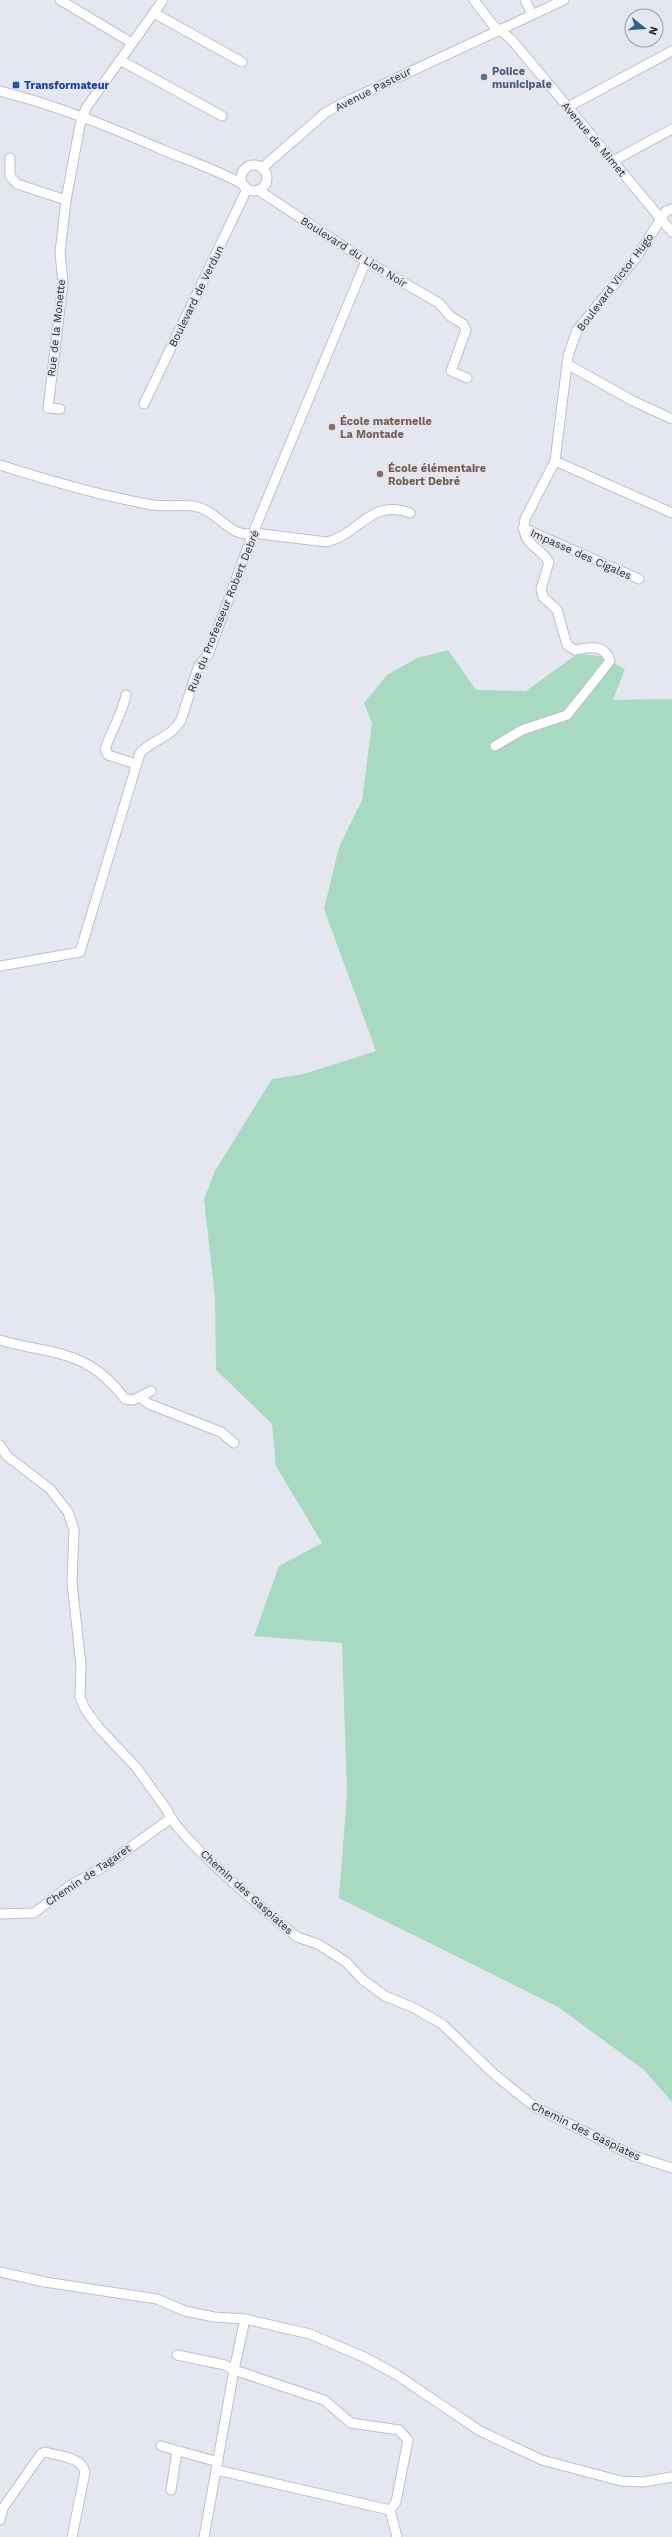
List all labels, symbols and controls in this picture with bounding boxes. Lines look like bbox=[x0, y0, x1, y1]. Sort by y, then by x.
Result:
north arrow bbox=[624, 8, 664, 48]
text: N bbox=[646, 25, 660, 37]
street label: Avenue Pasteur bbox=[333, 64, 414, 114]
place label: Police municipale bbox=[492, 65, 552, 91]
marker: Police municipale bbox=[479, 72, 489, 82]
place label: Transformateur bbox=[24, 79, 110, 92]
marker: Transformateur bbox=[11, 80, 21, 90]
street label: Avenue de Mimet bbox=[559, 99, 629, 180]
street label: Boulevard du Lion Noir bbox=[298, 214, 410, 291]
street label: Boulevard Victor Hugo bbox=[574, 231, 656, 334]
street label: Boulevard de Verdun bbox=[166, 243, 227, 349]
street label: Rue de la Monette bbox=[45, 279, 68, 377]
place label: École maternelle La Montade bbox=[340, 415, 432, 441]
marker: École maternelle La Montade bbox=[327, 422, 337, 432]
place label: École élémentaire Robert Debré bbox=[388, 462, 486, 488]
marker: École élémentaire Robert Debré bbox=[375, 469, 385, 479]
street label: Impasse des Cigales bbox=[528, 526, 634, 583]
street label: Rue du Professeur Robert Debré bbox=[185, 528, 262, 694]
street label: Chemin de Tagaret bbox=[43, 1842, 134, 1909]
street label: Chemin des Gaspiates bbox=[198, 1847, 296, 1937]
street label: Chemin des Gaspiates bbox=[529, 2099, 643, 2164]

